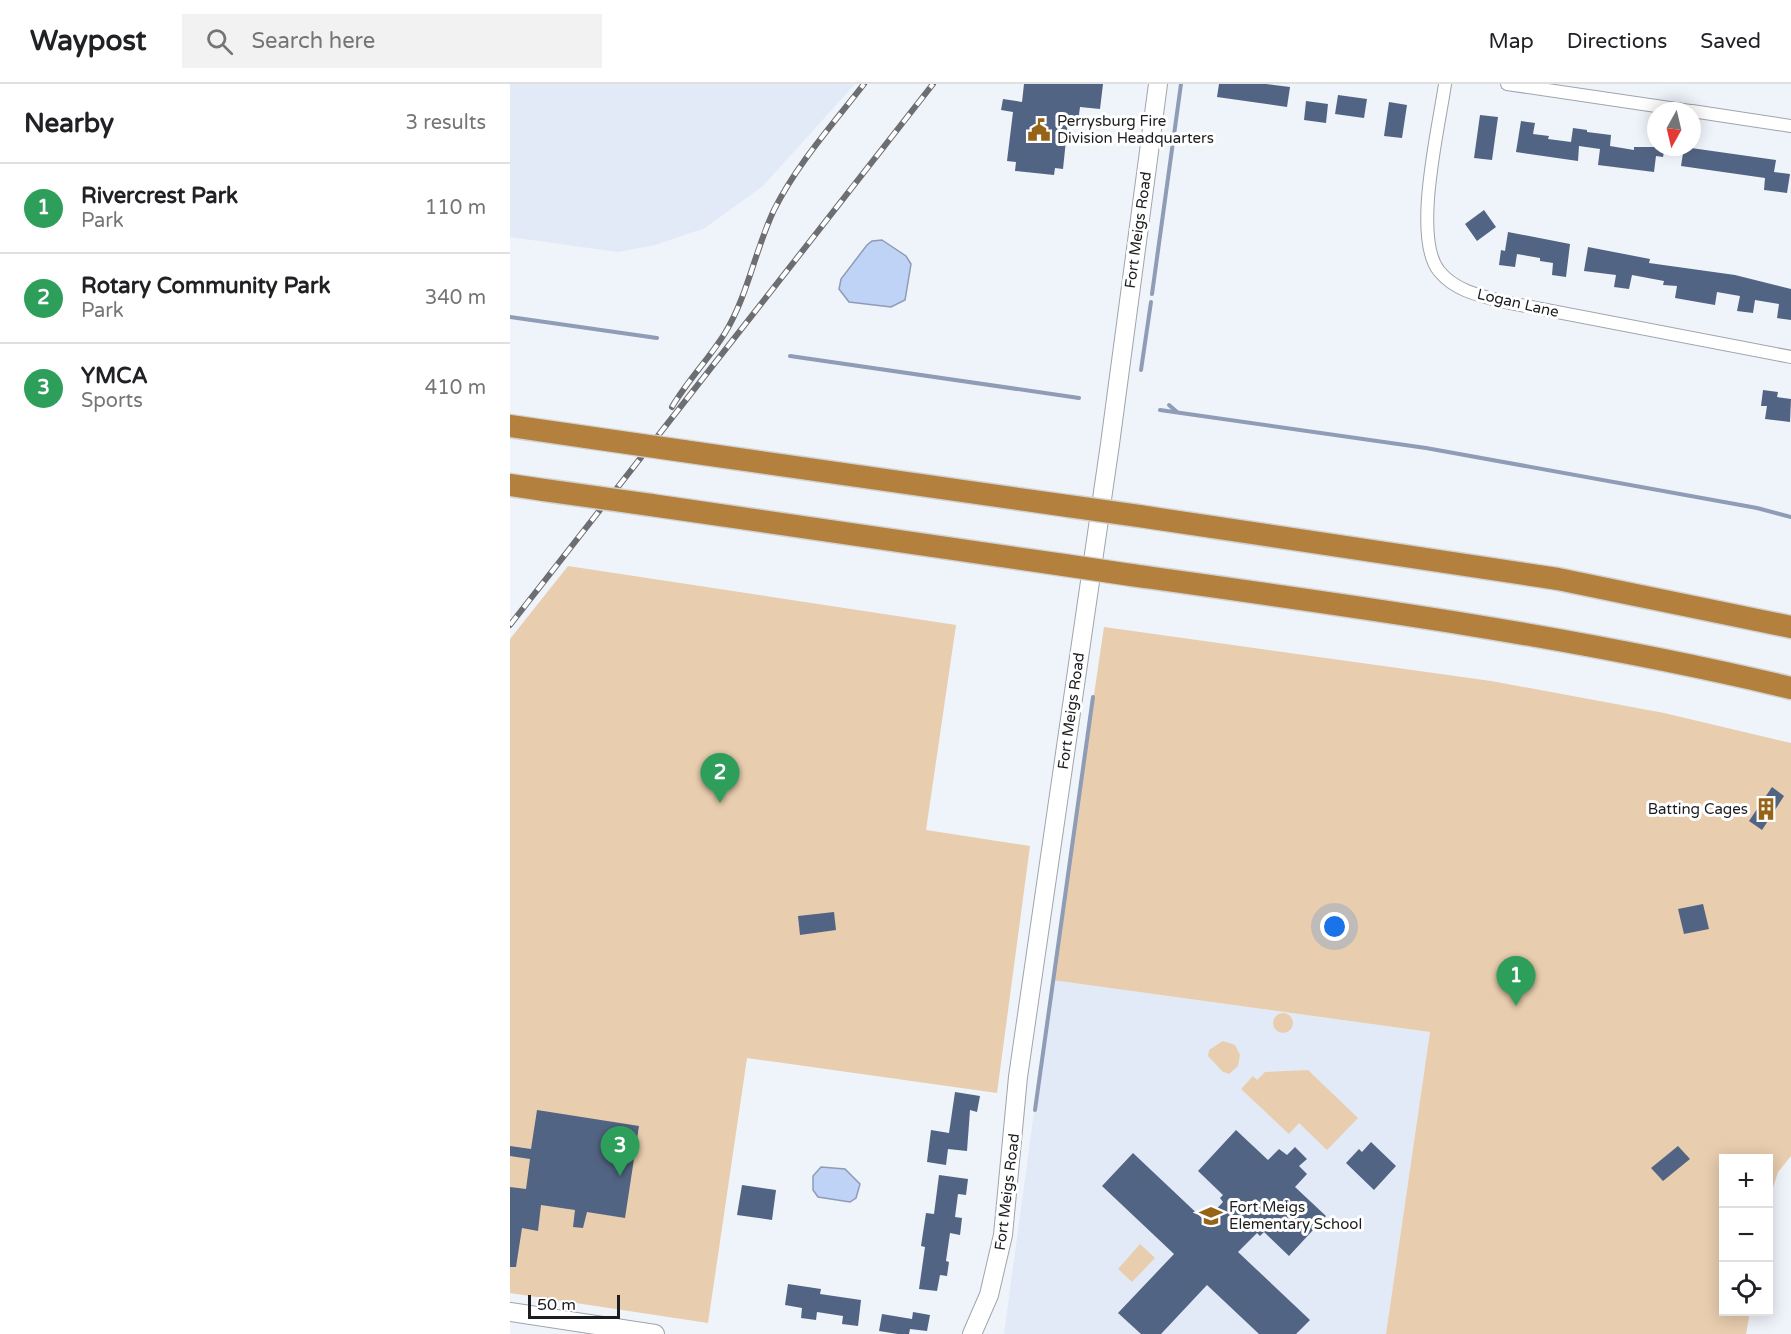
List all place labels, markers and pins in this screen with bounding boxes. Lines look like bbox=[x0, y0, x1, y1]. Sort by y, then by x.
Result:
place label: Perrysburg Fire Division Headquarters bbox=[1057, 112, 1214, 147]
public building icon: Perrysburg Fire Division Headquarters bbox=[1026, 117, 1052, 143]
pin: 2 bbox=[700, 754, 740, 803]
building icon: Batting Cages bbox=[1753, 796, 1779, 822]
place label: Batting Cages bbox=[1648, 800, 1748, 818]
pin: 1 bbox=[1496, 956, 1536, 1006]
pin: 3 bbox=[600, 1126, 640, 1176]
place label: Fort Meigs Elementary School bbox=[1229, 1198, 1362, 1233]
school or university icon: Fort Meigs Elementary School bbox=[1198, 1203, 1224, 1229]

